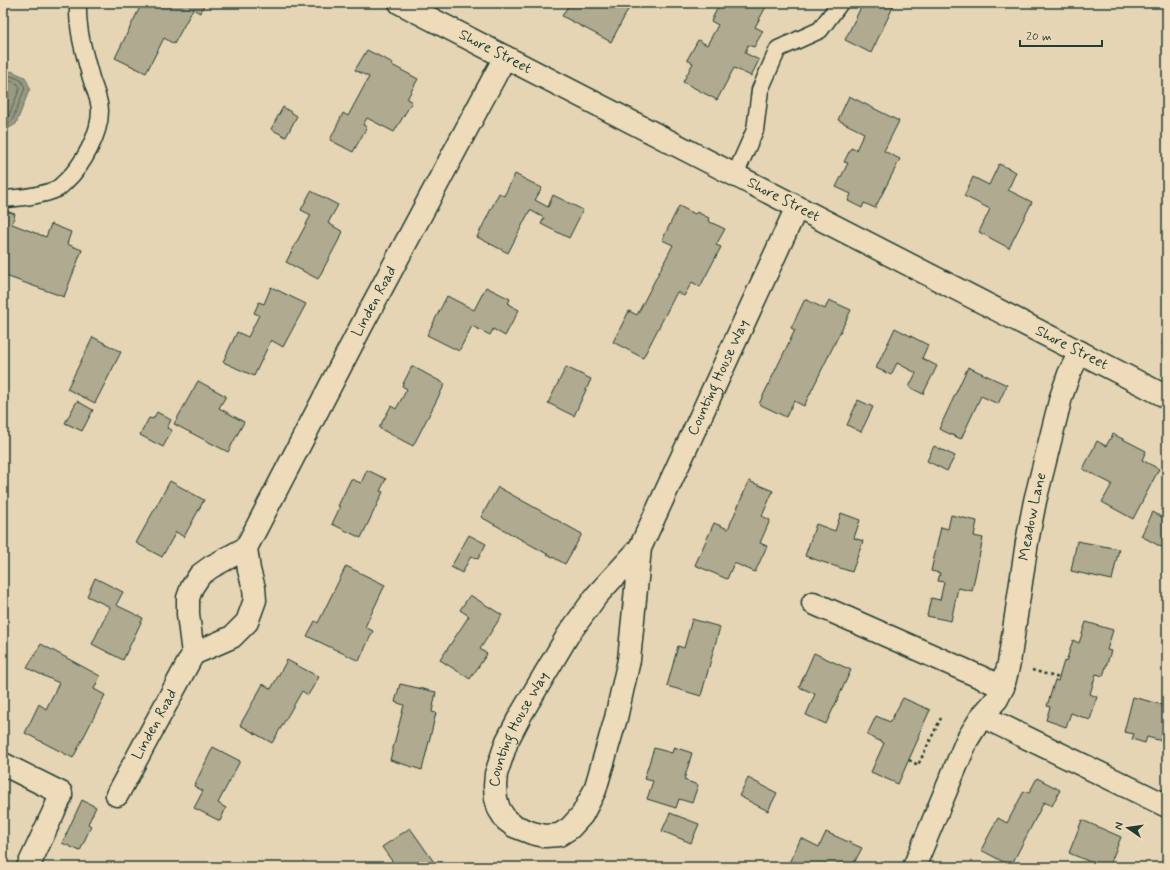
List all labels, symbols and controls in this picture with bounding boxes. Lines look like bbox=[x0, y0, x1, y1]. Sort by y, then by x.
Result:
scale bar bbox=[1020, 22, 1102, 48]
street label: Shore Street bbox=[455, 25, 535, 79]
text: 20 m bbox=[1026, 29, 1052, 45]
street label: Shore Street bbox=[744, 173, 824, 227]
street label: Linden Road bbox=[348, 263, 402, 340]
street label: Counting House Way bbox=[683, 316, 754, 439]
street label: Shore Street bbox=[1032, 321, 1112, 375]
street label: Meadow Lane bbox=[1014, 470, 1052, 562]
street label: Counting House Way bbox=[485, 668, 554, 788]
street label: Linden Road bbox=[128, 686, 182, 763]
north arrow bbox=[1108, 808, 1148, 848]
text: N bbox=[1112, 821, 1127, 831]

